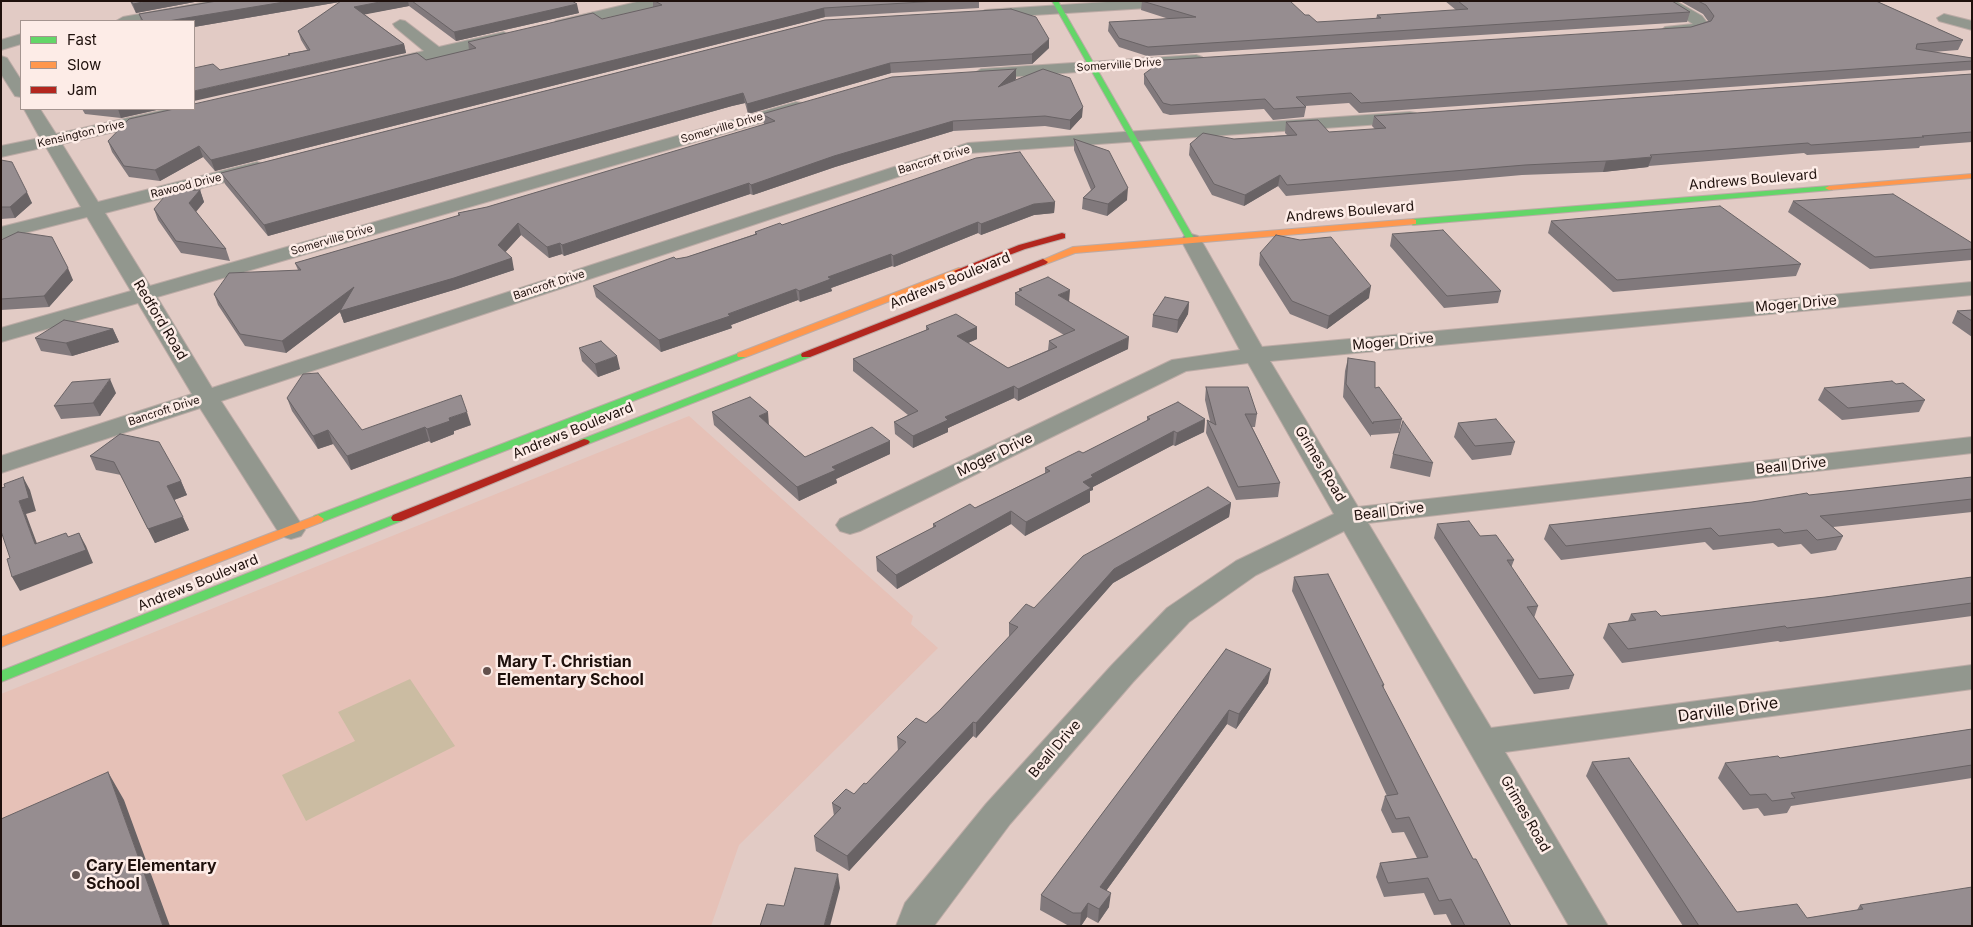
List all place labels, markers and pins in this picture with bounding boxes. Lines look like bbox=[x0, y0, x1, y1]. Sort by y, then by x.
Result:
place label: Mary T. Christian Elementary School bbox=[497, 652, 644, 690]
marker: Mary T. Christian Elementary School bbox=[481, 665, 493, 677]
place label: Cary Elementary School bbox=[86, 856, 217, 894]
marker: Cary Elementary School bbox=[70, 869, 82, 881]

